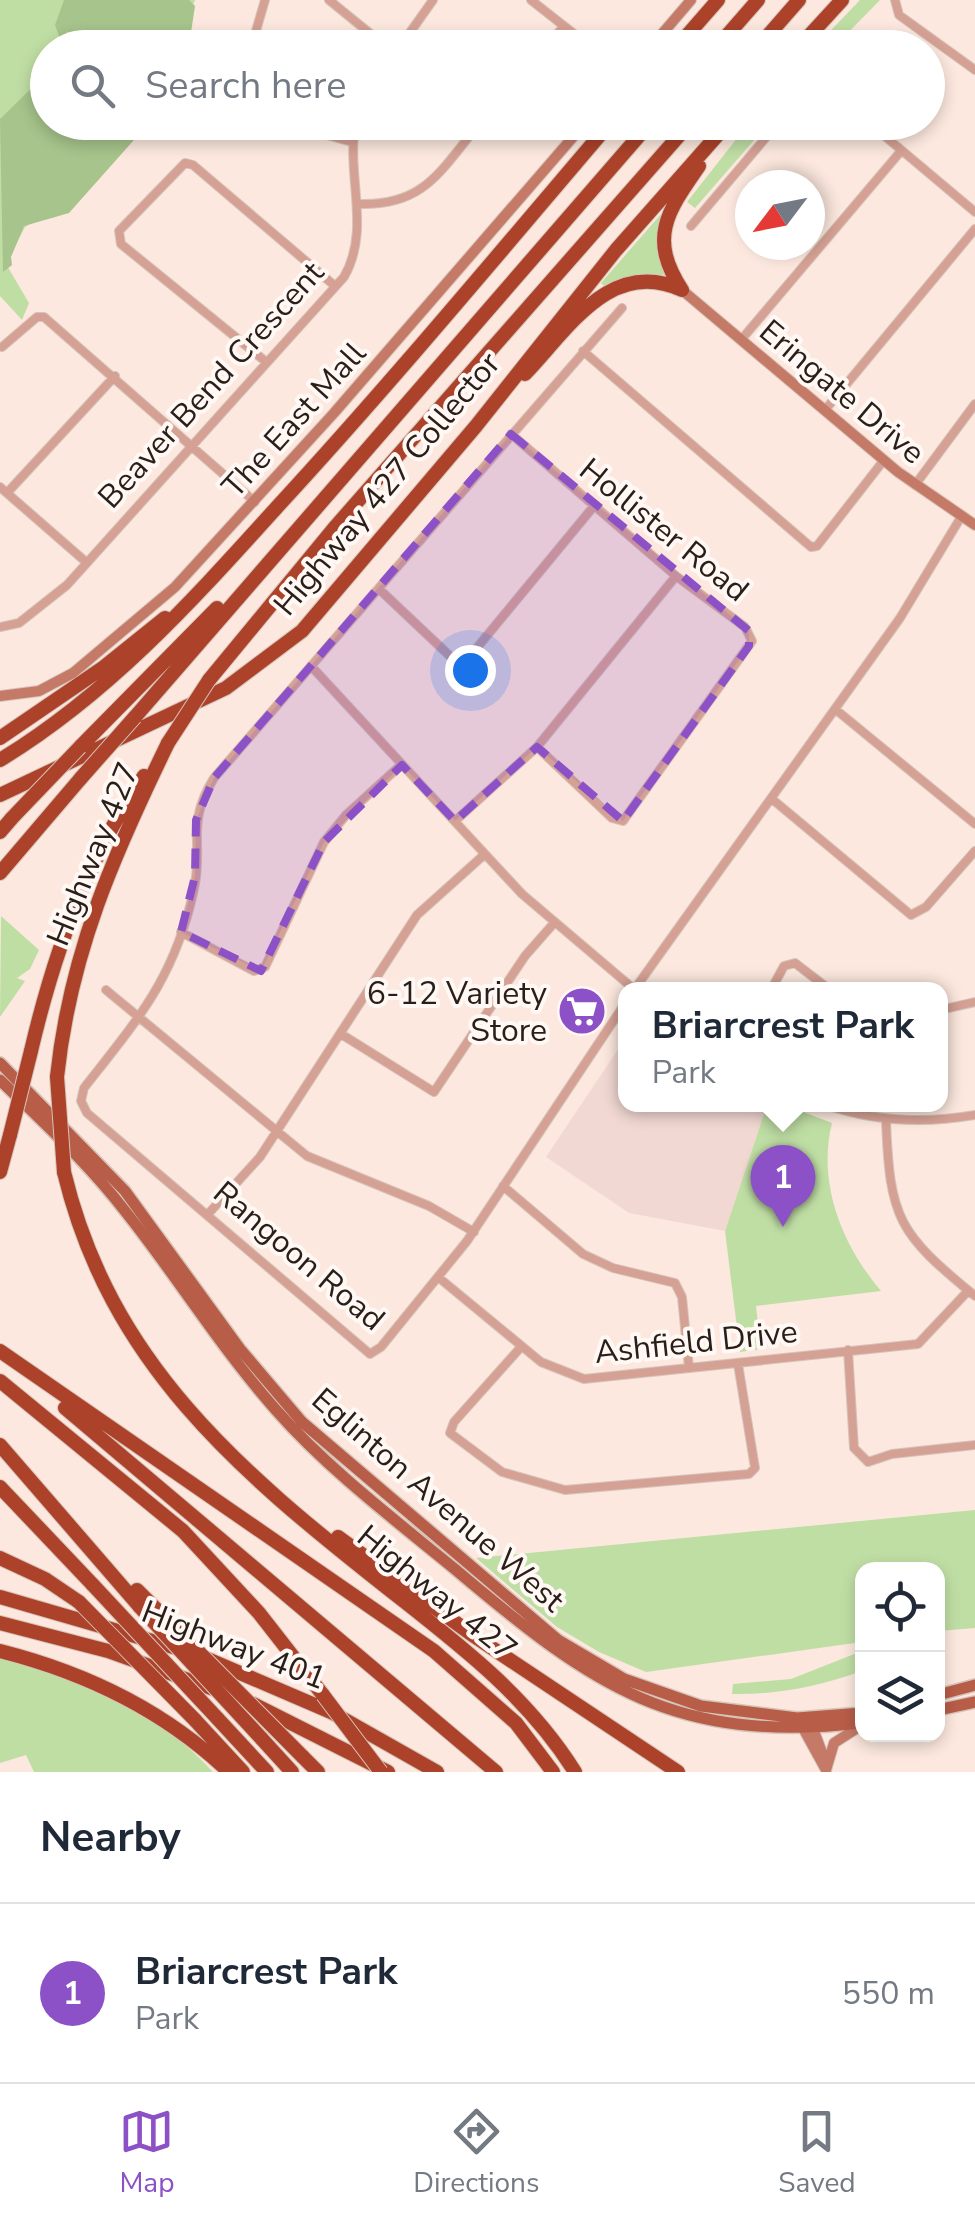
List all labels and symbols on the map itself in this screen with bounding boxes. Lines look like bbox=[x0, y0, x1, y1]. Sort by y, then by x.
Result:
north arrow bbox=[735, 170, 825, 260]
street label: Beaver Bend Crescent bbox=[89, 252, 334, 518]
street label: Eringate Drive bbox=[750, 310, 934, 474]
street label: The East Mall bbox=[212, 332, 376, 507]
street label: Highway 427 Collector bbox=[264, 343, 510, 625]
street label: Hollister Road bbox=[570, 448, 758, 612]
your location bbox=[445, 645, 496, 696]
street label: Highway 427 bbox=[37, 756, 149, 952]
place label: 6-12 Variety Store bbox=[367, 972, 548, 1052]
supermarket icon: 6-12 Variety Store bbox=[556, 985, 608, 1037]
pin: 1 bbox=[750, 1144, 816, 1227]
street label: Rangoon Road bbox=[204, 1171, 394, 1341]
street label: Ashfield Drive bbox=[592, 1310, 800, 1374]
street label: Eglinton Avenue West bbox=[303, 1378, 574, 1622]
street label: Highway 427 bbox=[348, 1515, 526, 1671]
street label: Highway 401 bbox=[136, 1590, 332, 1700]

